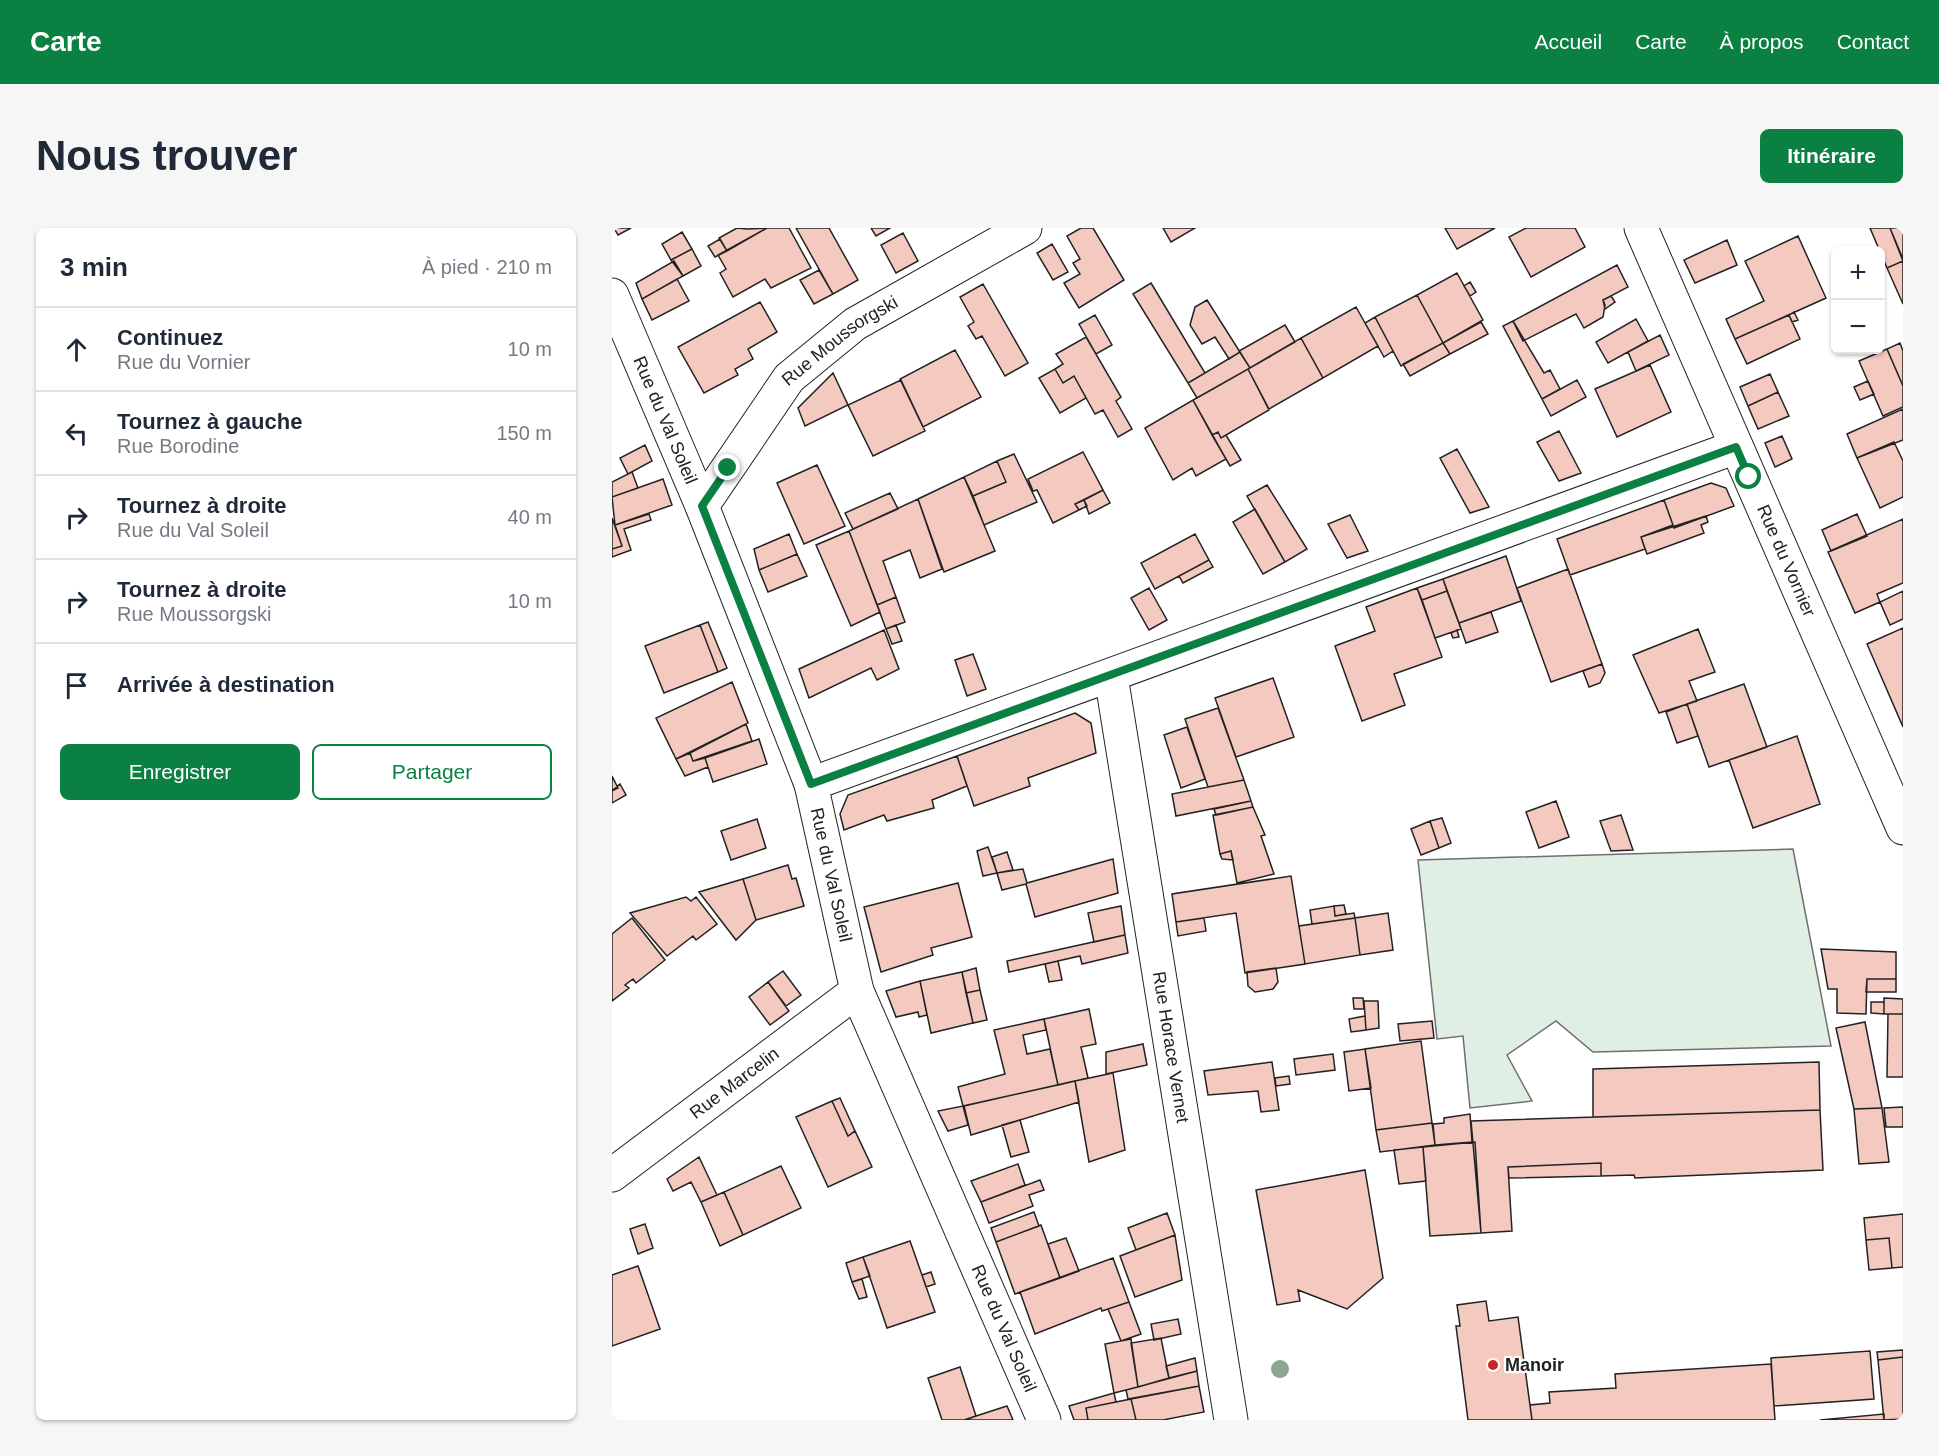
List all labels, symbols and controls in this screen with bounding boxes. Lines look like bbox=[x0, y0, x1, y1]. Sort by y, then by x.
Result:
text: Carte bbox=[30, 26, 102, 57]
text: Accueil bbox=[1535, 30, 1602, 53]
text: Carte bbox=[1635, 30, 1687, 53]
text: À propos bbox=[1720, 30, 1804, 53]
text: Contact bbox=[1837, 30, 1909, 53]
button: Itinéraire bbox=[1760, 129, 1903, 183]
text: Nous trouver bbox=[36, 132, 297, 179]
map controls bbox=[1831, 246, 1885, 354]
button: + bbox=[1831, 246, 1885, 300]
text: 3 min bbox=[60, 252, 128, 282]
text: À pied · 210 m bbox=[422, 256, 552, 278]
street label: Rue Moussorgski bbox=[778, 292, 901, 390]
button: − bbox=[1831, 300, 1885, 354]
text: Continuez bbox=[117, 325, 223, 350]
icon: ahead bbox=[60, 333, 93, 366]
text: 10 m bbox=[508, 338, 552, 360]
text: Rue du Vornier bbox=[117, 351, 250, 373]
street label: Rue du Val Soleil bbox=[629, 353, 701, 487]
text: Tournez à gauche bbox=[117, 409, 302, 434]
icon: left bbox=[60, 417, 93, 450]
text: 150 m bbox=[496, 422, 552, 444]
text: Rue Borodine bbox=[117, 435, 239, 457]
route end bbox=[714, 454, 740, 480]
route start bbox=[1735, 463, 1761, 489]
text: Tournez à droite bbox=[117, 493, 287, 518]
icon: right bbox=[60, 501, 93, 534]
street label: Rue du Vornier bbox=[1753, 502, 1819, 620]
text: 40 m bbox=[508, 506, 552, 528]
text: Rue du Val Soleil bbox=[117, 519, 269, 541]
text: Tournez à droite bbox=[117, 577, 287, 602]
icon: right bbox=[60, 585, 93, 618]
text: 10 m bbox=[508, 590, 552, 612]
text: Rue Moussorgski bbox=[117, 603, 272, 625]
icon: arrive bbox=[60, 669, 93, 702]
text: Arrivée à destination bbox=[117, 672, 335, 697]
button: Enregistrer bbox=[60, 744, 300, 800]
button: Partager bbox=[312, 744, 552, 800]
street label: Rue du Val Soleil bbox=[807, 806, 856, 944]
street label: Rue Horace Vernet bbox=[1149, 970, 1193, 1124]
street label: Rue Marcelin bbox=[686, 1043, 783, 1123]
street label: Rue du Val Soleil bbox=[968, 1262, 1041, 1395]
place label: Manoir bbox=[1505, 1355, 1564, 1375]
marker: Manoir bbox=[1486, 1358, 1500, 1372]

